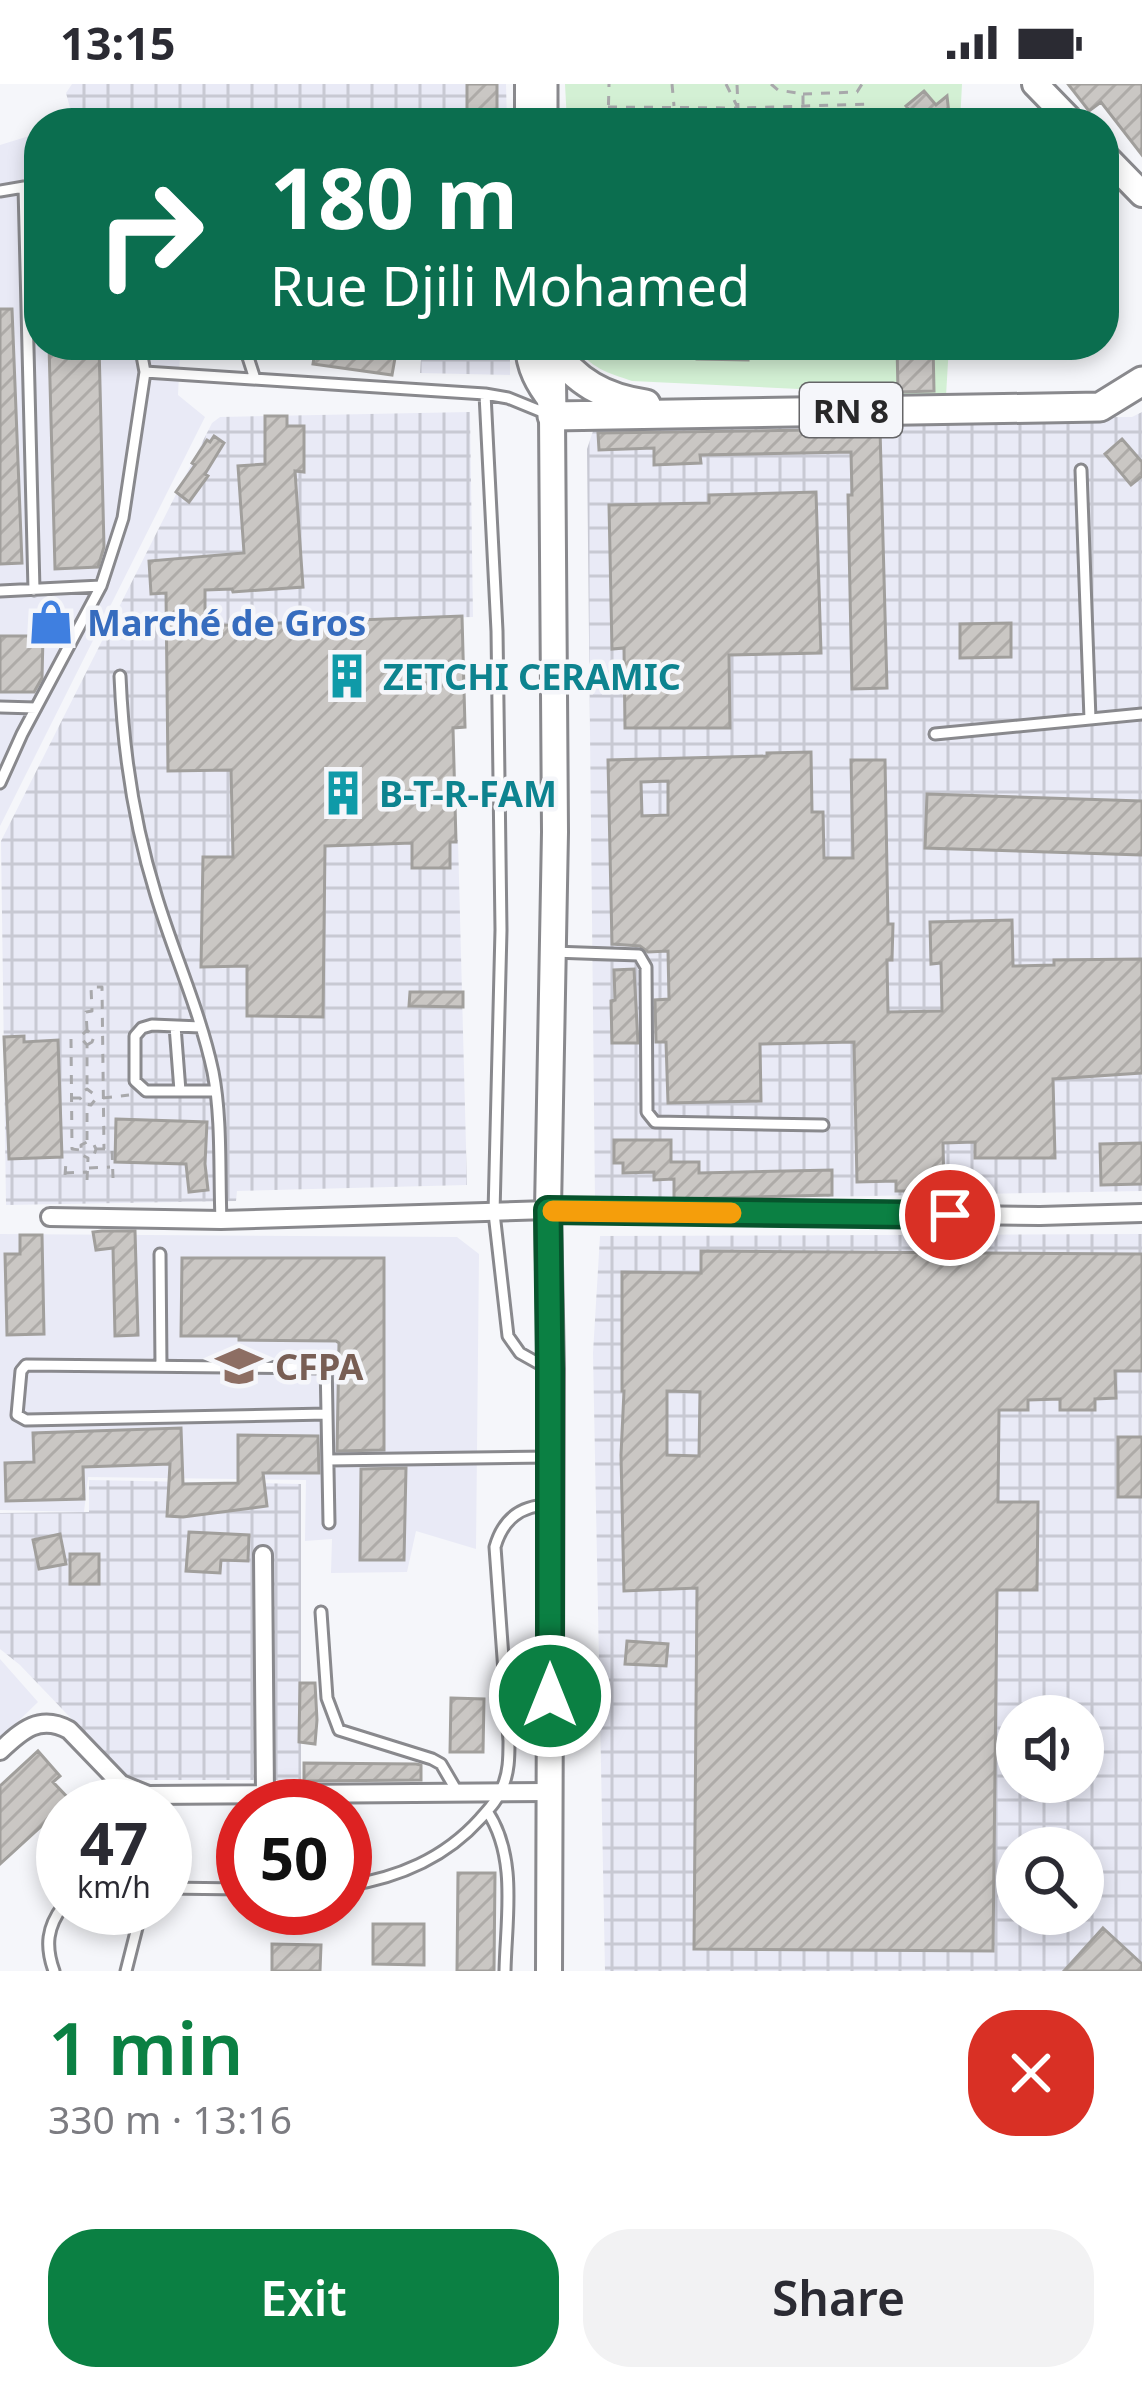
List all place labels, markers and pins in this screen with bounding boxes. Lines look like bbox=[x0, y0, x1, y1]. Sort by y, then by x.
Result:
shop icon: Marché de Gros bbox=[26, 597, 76, 647]
place label: Marché de Gros bbox=[87, 598, 366, 647]
building icon: ZETCHI CERAMIC bbox=[322, 651, 372, 701]
place label: ZETCHI CERAMIC bbox=[383, 652, 681, 701]
building icon: B-T-R-FAM bbox=[318, 768, 368, 818]
place label: B-T-R-FAM bbox=[379, 769, 557, 818]
pin bbox=[899, 1164, 1001, 1266]
school or university icon: CFPA bbox=[214, 1341, 264, 1391]
place label: CFPA bbox=[275, 1342, 363, 1391]

